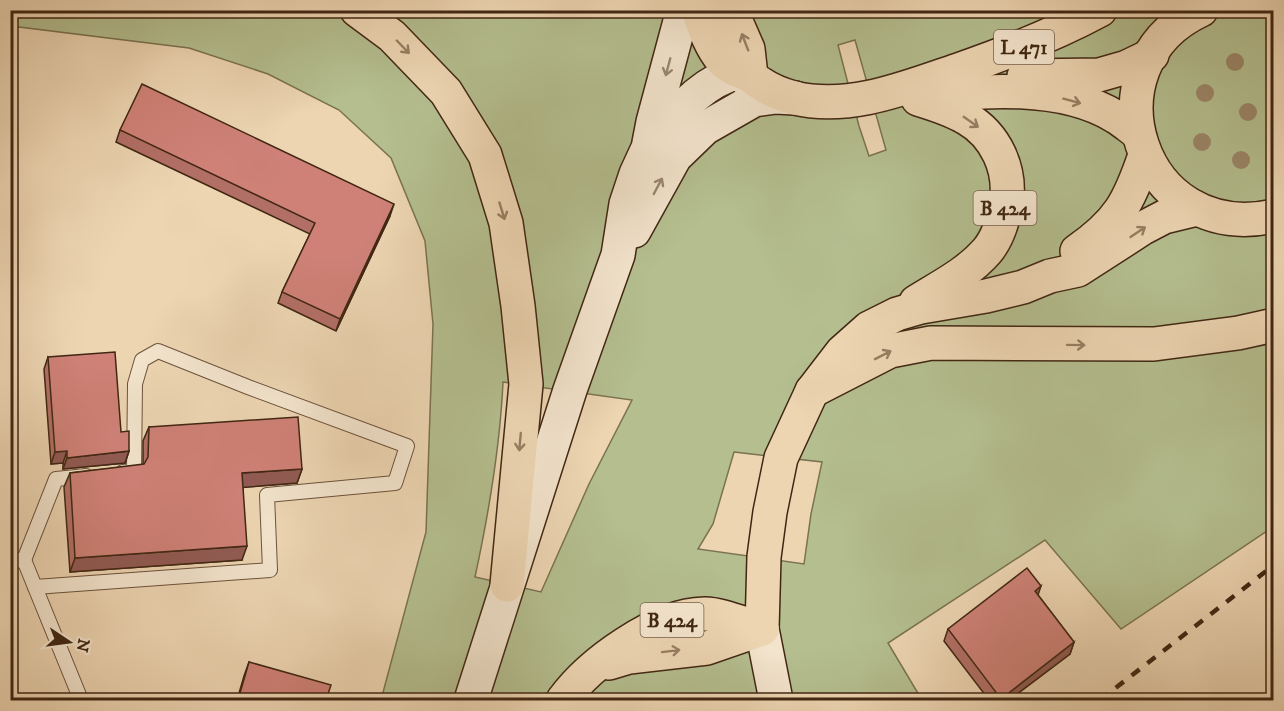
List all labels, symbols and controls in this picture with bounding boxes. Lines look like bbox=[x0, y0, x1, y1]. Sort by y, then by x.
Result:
road number: L 471 bbox=[994, 30, 1054, 64]
one-way arrow bbox=[739, 34, 750, 52]
one-way arrow bbox=[396, 39, 410, 54]
one-way arrow bbox=[662, 57, 673, 76]
one-way arrow bbox=[1062, 95, 1081, 107]
one-way arrow bbox=[963, 116, 979, 128]
one-way arrow bbox=[653, 178, 664, 196]
road number: B 424 bbox=[974, 191, 1036, 225]
one-way arrow bbox=[497, 201, 508, 220]
one-way arrow bbox=[1130, 226, 1146, 238]
one-way arrow bbox=[1065, 339, 1085, 350]
one-way arrow bbox=[873, 349, 891, 360]
one-way arrow bbox=[514, 432, 525, 452]
road number: B 424 bbox=[640, 603, 704, 637]
north arrow bbox=[39, 612, 99, 672]
text: N bbox=[71, 636, 94, 654]
one-way arrow bbox=[661, 646, 680, 657]

